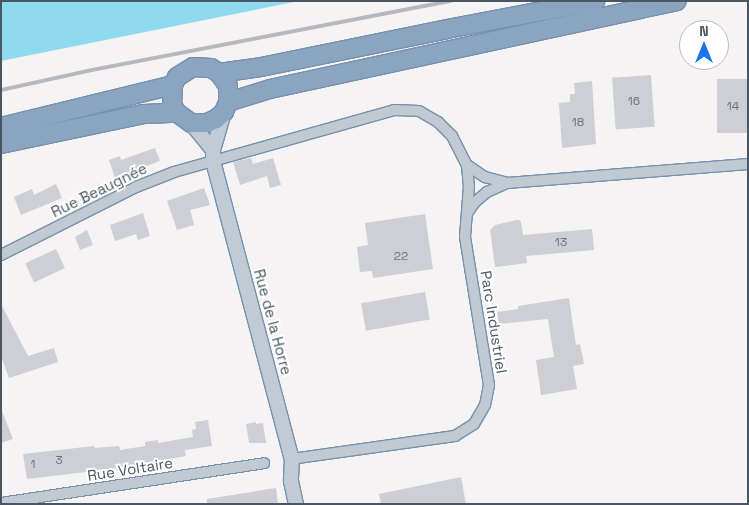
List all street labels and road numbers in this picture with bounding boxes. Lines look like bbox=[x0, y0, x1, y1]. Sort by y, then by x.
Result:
street label: Rue Beaugnée bbox=[48, 159, 150, 221]
street label: Rue de la Horre bbox=[250, 267, 296, 377]
street label: Parc Industriel bbox=[477, 269, 511, 375]
street label: Rue Voltaire bbox=[86, 453, 174, 485]

